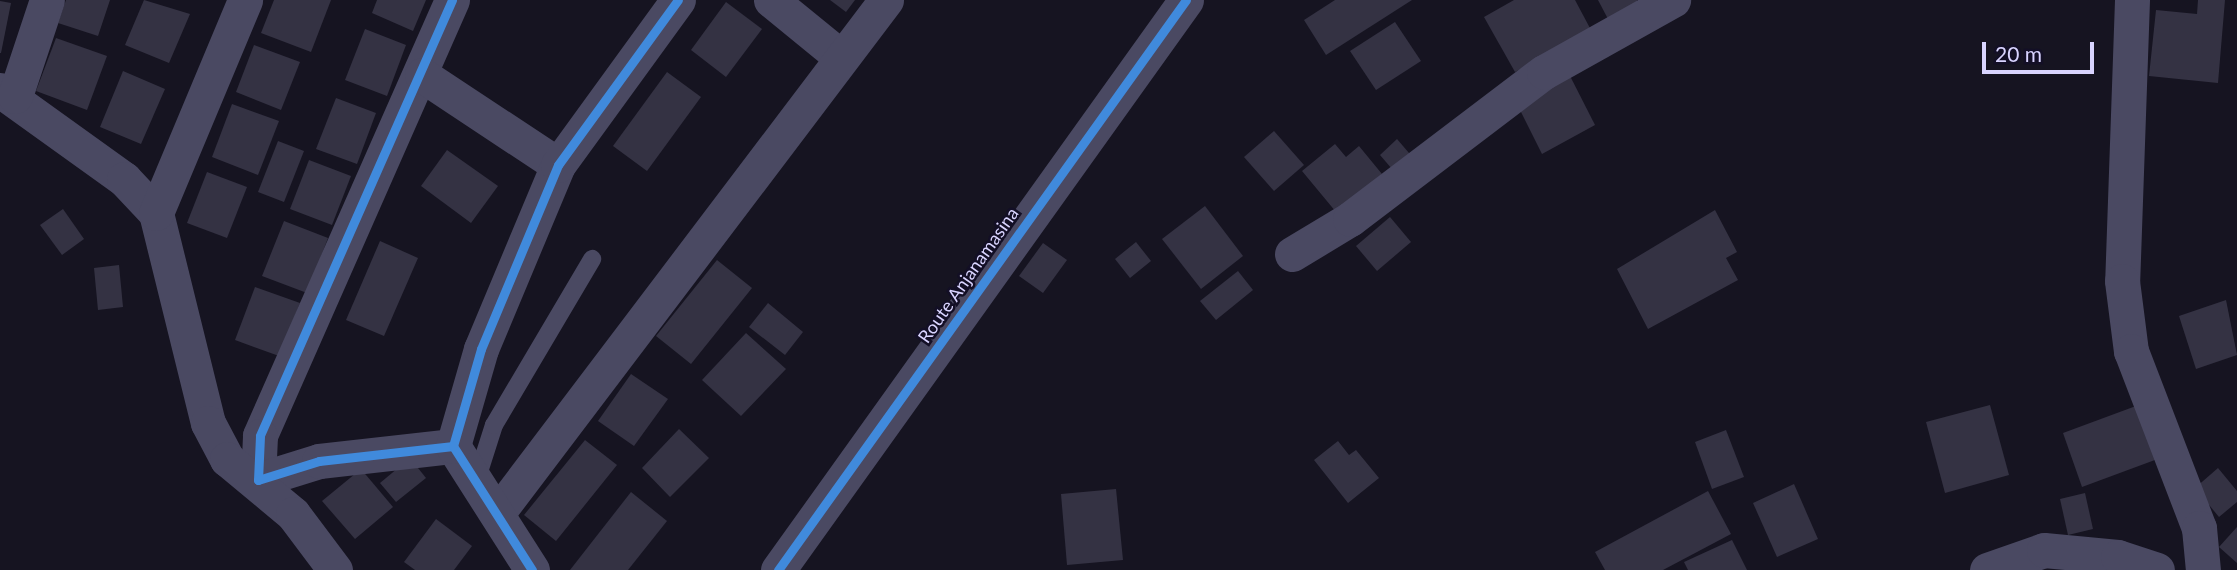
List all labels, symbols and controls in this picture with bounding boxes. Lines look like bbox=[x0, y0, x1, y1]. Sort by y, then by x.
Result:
scale bar bbox=[1985, 28, 2097, 72]
text: 20 m bbox=[1995, 41, 2042, 66]
street label: Route Anjanamasina bbox=[913, 203, 1023, 347]

